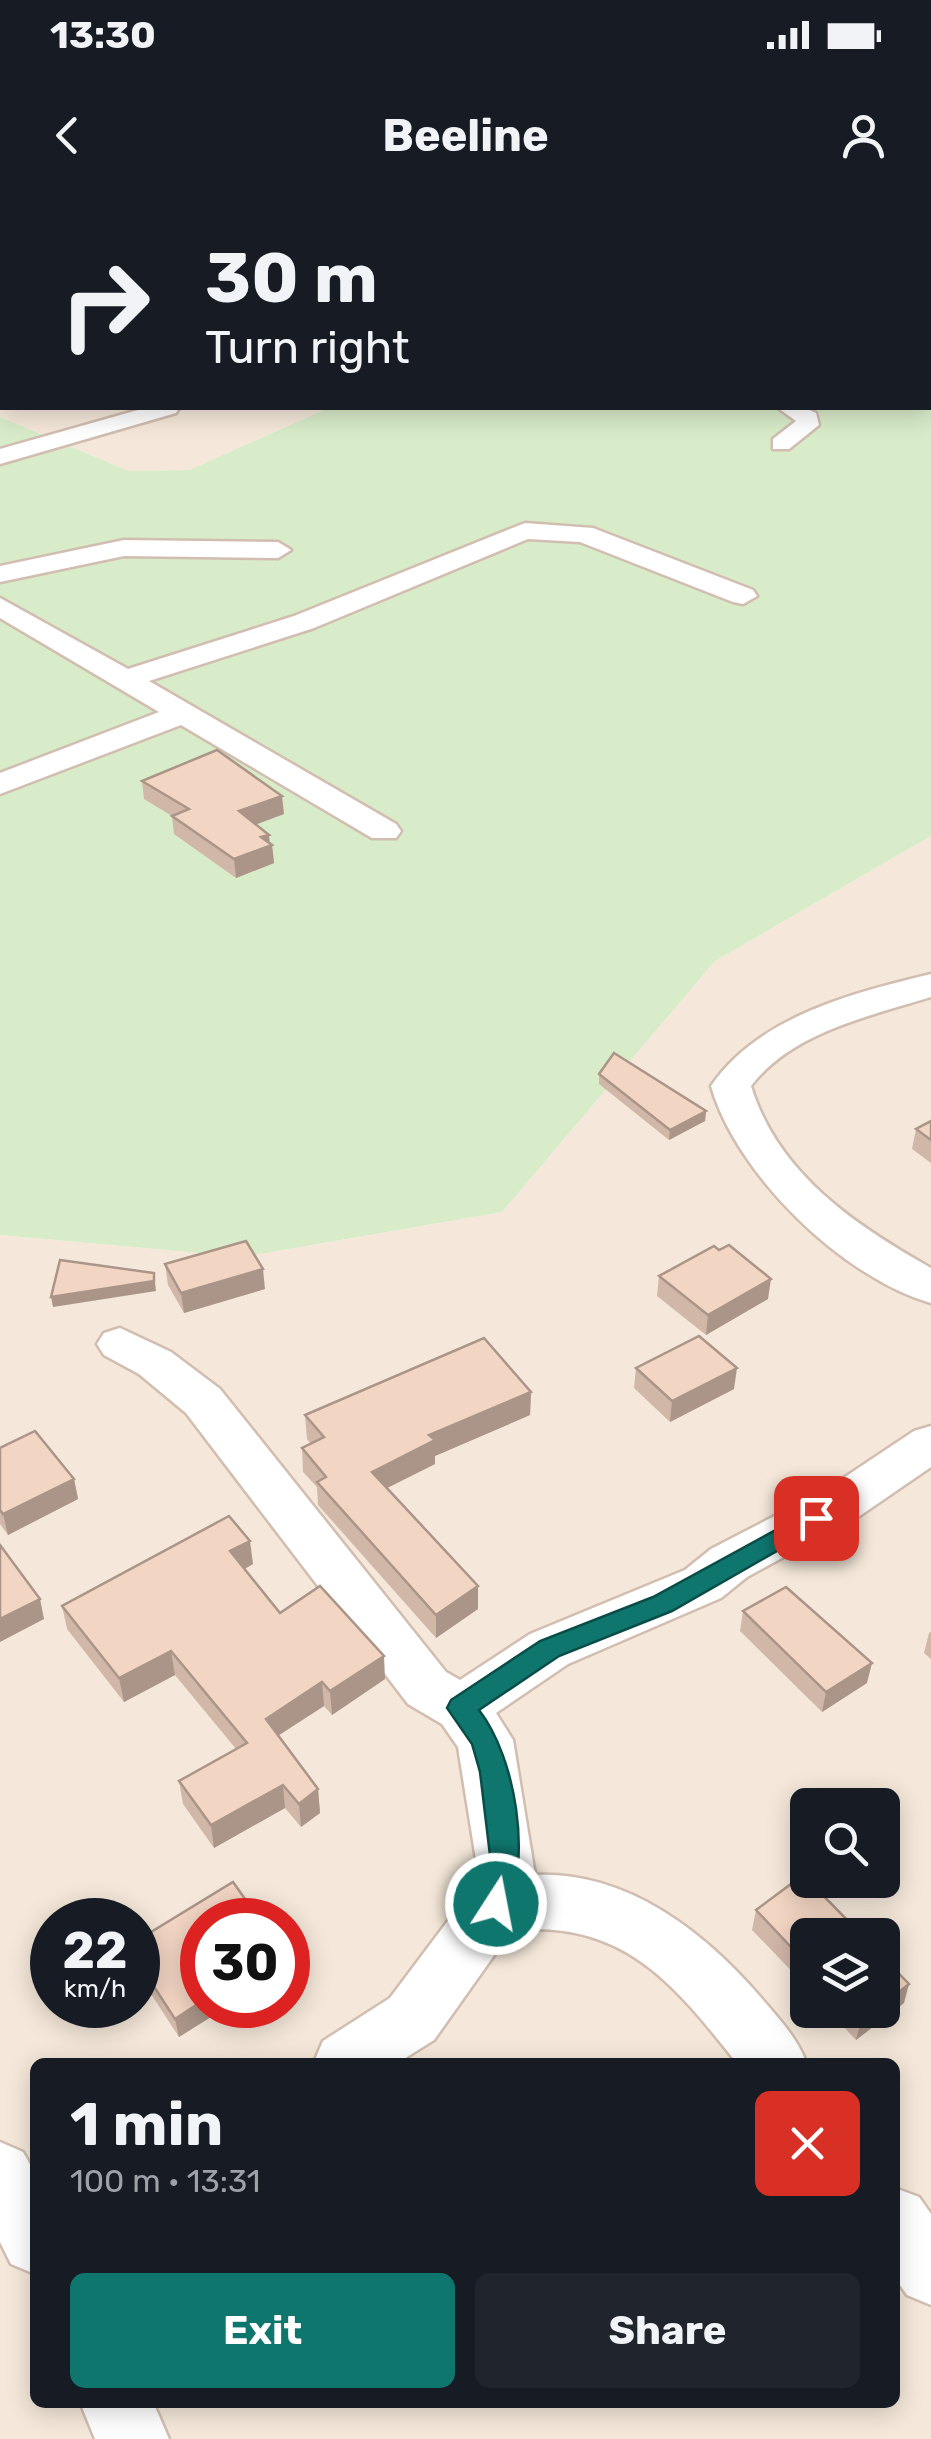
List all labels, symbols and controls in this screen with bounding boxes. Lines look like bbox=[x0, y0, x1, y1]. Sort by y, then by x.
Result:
text: 13:30 bbox=[50, 12, 156, 58]
icon: back bbox=[40, 108, 95, 163]
icon: person bbox=[836, 108, 891, 163]
text: Beeline bbox=[382, 109, 549, 162]
text: 30 m bbox=[205, 237, 378, 320]
icon: right bbox=[40, 240, 170, 370]
text: Turn right bbox=[205, 321, 409, 374]
pin bbox=[774, 1476, 859, 1561]
icon: arrive bbox=[789, 1491, 844, 1546]
map controls bbox=[790, 1788, 900, 2028]
button: search bbox=[790, 1788, 900, 1898]
position arrow bbox=[444, 1852, 548, 1956]
speed limit sign: 30 bbox=[180, 1898, 310, 2028]
button: layers bbox=[790, 1918, 900, 2028]
text: 22 bbox=[63, 1921, 128, 1981]
text: km/h bbox=[64, 1974, 126, 2003]
text: 1 min bbox=[70, 2089, 223, 2160]
button: close bbox=[755, 2091, 860, 2196]
text: 100 m · 13:31 bbox=[70, 2162, 260, 2200]
button: Exit bbox=[70, 2273, 455, 2388]
button: Share bbox=[475, 2273, 860, 2388]

